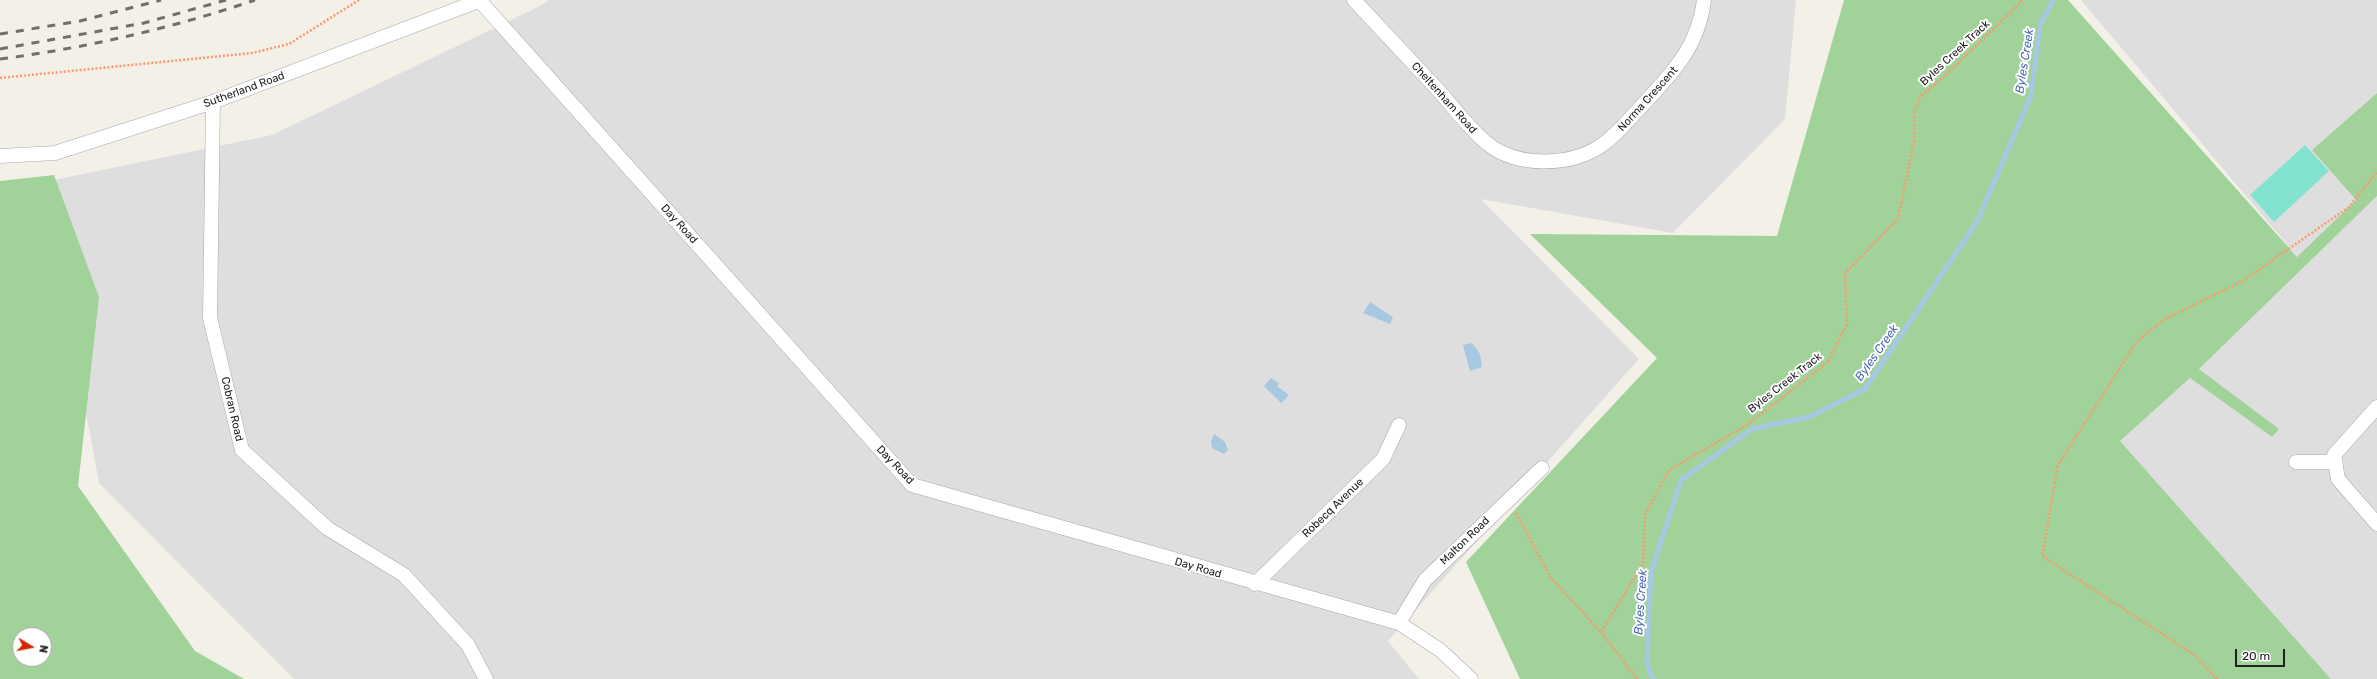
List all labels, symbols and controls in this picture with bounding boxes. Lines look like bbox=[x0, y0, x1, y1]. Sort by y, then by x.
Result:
street label: Byles Creek Track bbox=[1918, 17, 1992, 89]
water label: Byles Creek bbox=[2013, 28, 2037, 94]
street label: Cheltenham Road bbox=[1409, 60, 1479, 136]
street label: Norma Crescent bbox=[1615, 64, 1681, 134]
street label: Sutherland Road bbox=[202, 69, 286, 111]
street label: Day Road bbox=[658, 202, 700, 246]
water label: Byles Creek bbox=[1852, 322, 1902, 384]
street label: Byles Creek Track bbox=[1745, 350, 1825, 416]
street label: Cobran Road bbox=[218, 375, 246, 443]
street label: Day Road bbox=[873, 443, 917, 487]
street label: Robecq Avenue bbox=[1300, 475, 1366, 541]
street label: Malton Road bbox=[1438, 514, 1492, 568]
street label: Day Road bbox=[1173, 555, 1223, 581]
water label: Byles Creek bbox=[1632, 569, 1650, 635]
north arrow bbox=[12, 627, 52, 667]
scale bar bbox=[2237, 641, 2287, 667]
text: N bbox=[36, 644, 50, 654]
text: 20 m bbox=[2242, 649, 2270, 663]

